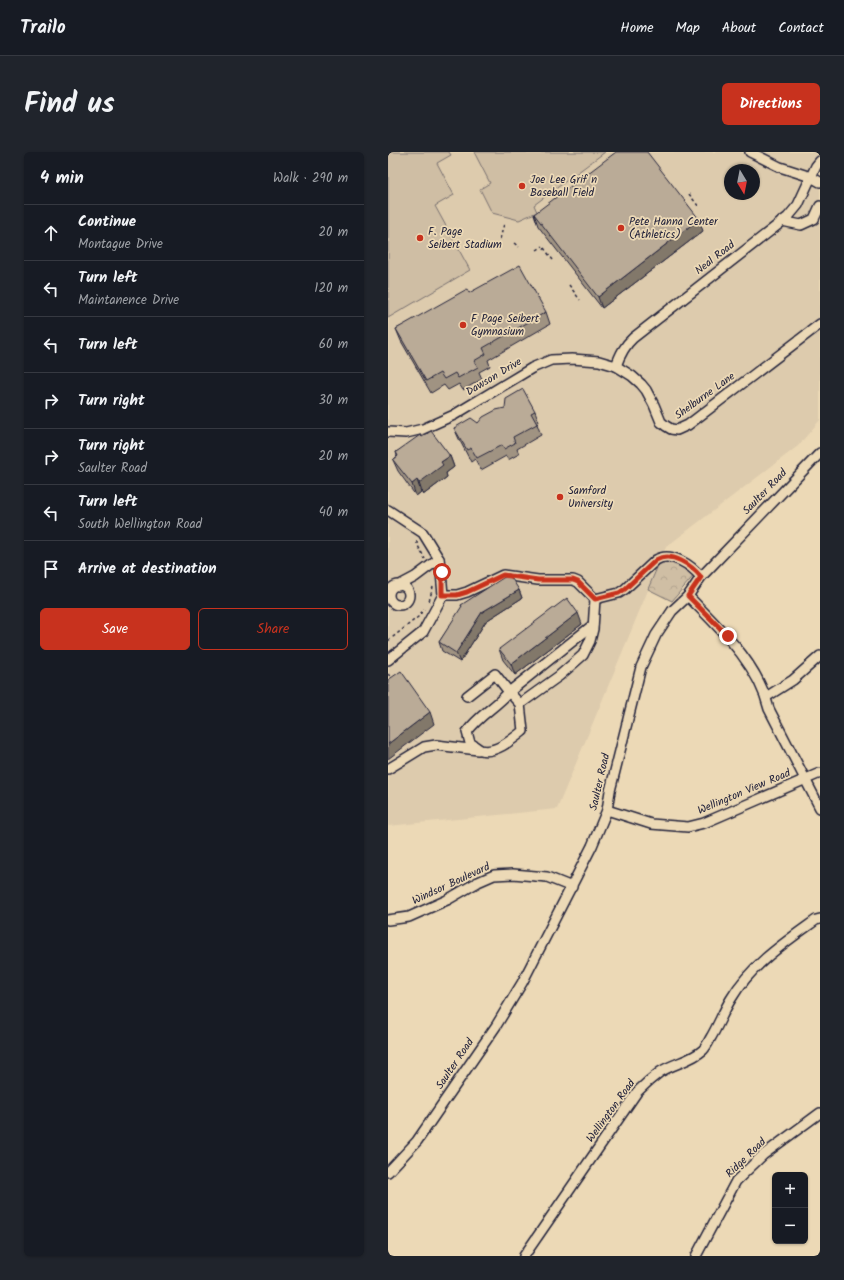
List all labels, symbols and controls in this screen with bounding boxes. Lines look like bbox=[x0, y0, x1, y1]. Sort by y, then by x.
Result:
text: Trailo bbox=[20, 13, 66, 43]
text: Home bbox=[620, 17, 654, 39]
text: Map bbox=[676, 17, 700, 39]
text: About bbox=[722, 17, 756, 39]
text: Contact bbox=[778, 17, 824, 39]
text: Find us bbox=[24, 82, 115, 127]
button: Directions bbox=[722, 83, 820, 125]
north arrow bbox=[724, 164, 760, 200]
text: 4 min bbox=[40, 165, 84, 192]
text: Walk · 290 m bbox=[273, 168, 348, 189]
place label: Joe Lee Grif n Baseball Field bbox=[530, 171, 597, 202]
marker: Joe Lee Grif n Baseball Field bbox=[517, 181, 527, 191]
text: Continue bbox=[78, 210, 136, 234]
place label: Pete Hanna Center (Athletics) bbox=[629, 213, 719, 244]
icon: ahead bbox=[40, 222, 62, 244]
text: 20 m bbox=[318, 222, 348, 243]
place label: F. Page Seibert Stadium bbox=[428, 223, 502, 254]
marker: Pete Hanna Center (Athletics) bbox=[616, 223, 626, 233]
marker: F. Page Seibert Stadium bbox=[415, 233, 425, 243]
text: Montague Drive bbox=[78, 234, 163, 255]
street label: Neal Road bbox=[691, 236, 739, 279]
text: Turn left bbox=[78, 266, 138, 290]
icon: left bbox=[40, 278, 62, 300]
text: 120 m bbox=[314, 278, 348, 299]
text: Maintanence Drive bbox=[78, 290, 179, 311]
place label: F Page Seibert Gymnasium bbox=[471, 310, 540, 341]
marker: F Page Seibert Gymnasium bbox=[458, 320, 468, 330]
text: Turn left bbox=[78, 333, 138, 357]
icon: left bbox=[40, 334, 62, 356]
text: 60 m bbox=[319, 334, 348, 355]
street label: Dawson Drive bbox=[463, 353, 525, 401]
street label: Shelburne Lane bbox=[671, 368, 739, 424]
text: Turn right bbox=[78, 389, 145, 413]
icon: right bbox=[40, 390, 62, 412]
text: 30 m bbox=[319, 390, 348, 411]
text: Turn right bbox=[78, 434, 145, 458]
icon: right bbox=[40, 446, 62, 468]
text: 20 m bbox=[318, 446, 348, 467]
text: Saulter Road bbox=[78, 458, 147, 479]
street label: Saulter Road bbox=[738, 464, 792, 519]
place label: Samford University bbox=[568, 482, 614, 513]
text: Turn left bbox=[78, 490, 138, 514]
marker: Samford University bbox=[555, 492, 565, 502]
icon: left bbox=[40, 502, 62, 524]
text: 40 m bbox=[319, 502, 348, 523]
text: South Wellington Road bbox=[78, 514, 202, 535]
text: Arrive at destination bbox=[78, 557, 217, 581]
icon: arrive bbox=[40, 558, 62, 580]
route start bbox=[433, 563, 451, 581]
button: Save bbox=[40, 608, 190, 650]
button: Share bbox=[198, 608, 348, 650]
route end bbox=[719, 627, 737, 645]
street label: Saulter Road bbox=[585, 751, 615, 812]
street label: Wellington View Road bbox=[695, 764, 794, 820]
street label: Windsor Boulevard bbox=[409, 858, 493, 910]
street label: Saulter Road bbox=[431, 1034, 479, 1093]
street label: Wellington Road bbox=[582, 1075, 640, 1146]
street label: Ridge Road bbox=[721, 1133, 771, 1182]
map controls bbox=[772, 1172, 808, 1244]
button: + bbox=[772, 1172, 808, 1208]
button: − bbox=[772, 1208, 808, 1244]

